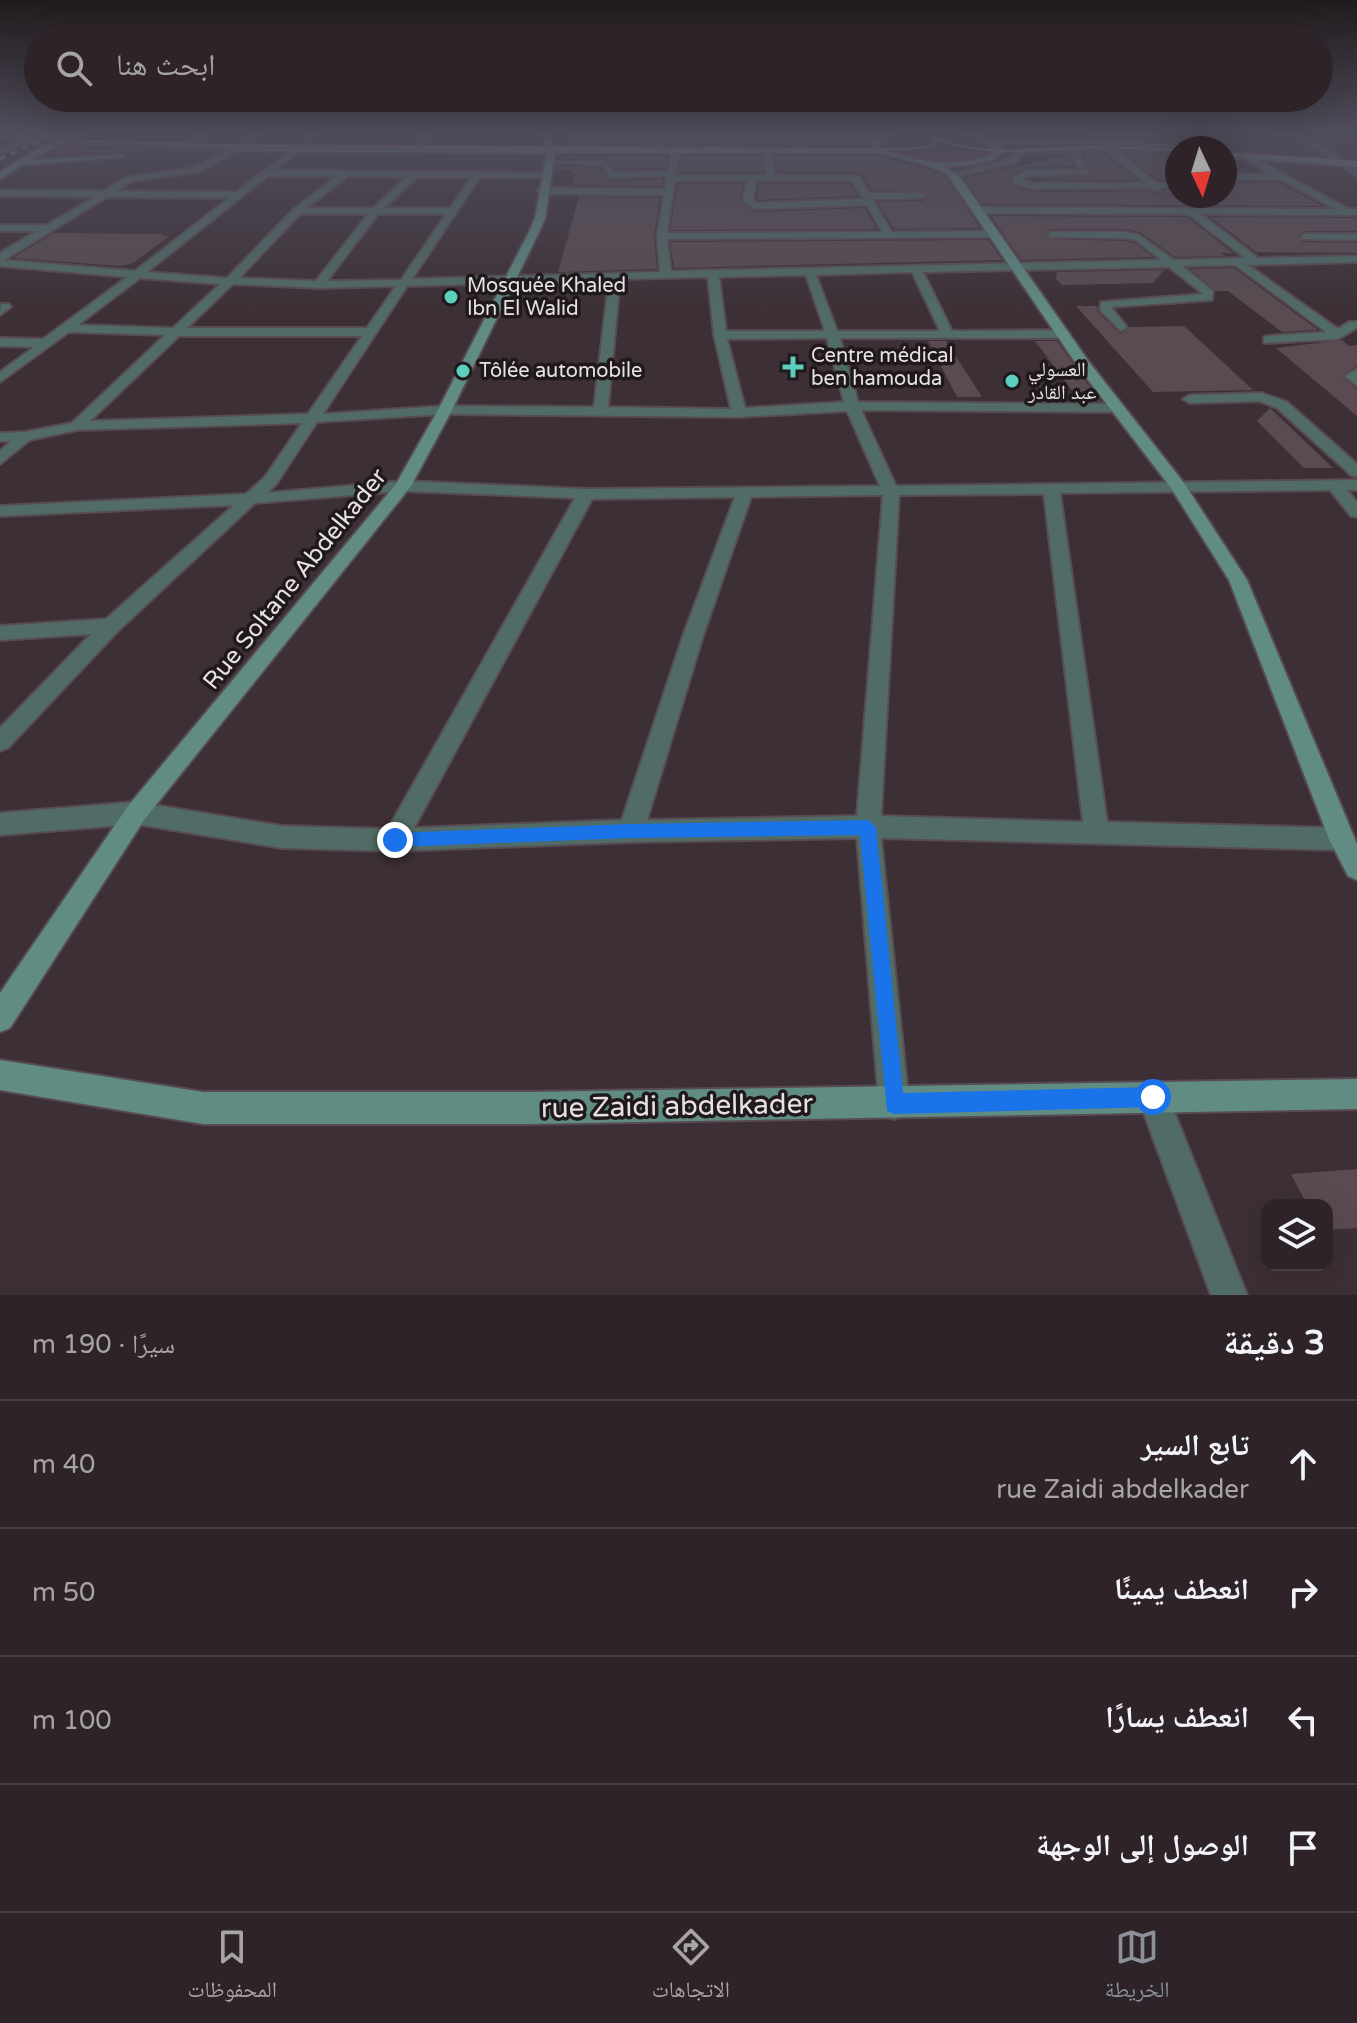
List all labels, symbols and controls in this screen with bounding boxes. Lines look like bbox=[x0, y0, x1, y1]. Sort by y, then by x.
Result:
search box bbox=[24, 24, 1333, 112]
icon: search bbox=[52, 46, 96, 90]
text: ابحث هنا bbox=[116, 47, 215, 84]
north arrow bbox=[1165, 136, 1237, 208]
place label: Mosquée Khaled Ibn El Walid bbox=[467, 274, 626, 321]
marker: Mosquée Khaled Ibn El Walid bbox=[442, 288, 460, 306]
place label: Centre médical ben hamouda bbox=[811, 344, 954, 391]
marker: Centre médical ben hamouda bbox=[782, 356, 804, 378]
place label: العسولي عبد القادر bbox=[1027, 358, 1096, 405]
place label: Tôlée automobile bbox=[479, 359, 642, 383]
marker: Tôlée automobile bbox=[454, 362, 472, 380]
marker: العسولي عبد القادر bbox=[1003, 372, 1021, 390]
street label: Rue Soltane Abdelkader bbox=[197, 462, 394, 695]
route end bbox=[377, 822, 413, 858]
route start bbox=[1135, 1079, 1171, 1115]
street label: rue Zaidi abdelkader bbox=[541, 1087, 814, 1125]
map controls bbox=[1261, 1199, 1333, 1271]
button: layers bbox=[1261, 1199, 1333, 1271]
text: 3 دقيقة bbox=[1223, 1323, 1325, 1364]
text: سيرًا · 190 m bbox=[32, 1329, 175, 1360]
text: تابع السير bbox=[1141, 1427, 1249, 1464]
icon: ahead bbox=[1281, 1442, 1325, 1486]
text: 40 m bbox=[32, 1449, 95, 1480]
text: rue Zaidi abdelkader bbox=[996, 1474, 1249, 1505]
icon: right bbox=[1281, 1570, 1325, 1614]
text: انعطف يمينًا bbox=[1114, 1571, 1249, 1608]
text: 50 m bbox=[32, 1577, 95, 1608]
icon: left bbox=[1281, 1698, 1325, 1742]
text: انعطف يسارًا bbox=[1105, 1699, 1249, 1736]
text: 100 m bbox=[32, 1705, 112, 1736]
icon: arrive bbox=[1281, 1826, 1325, 1870]
text: الوصول إلى الوجهة bbox=[1036, 1827, 1249, 1864]
tab: المحفوظات bbox=[187, 1925, 277, 2011]
tab: الاتجاهات bbox=[652, 1925, 730, 2011]
tab: الخريطة bbox=[1105, 1925, 1170, 2011]

